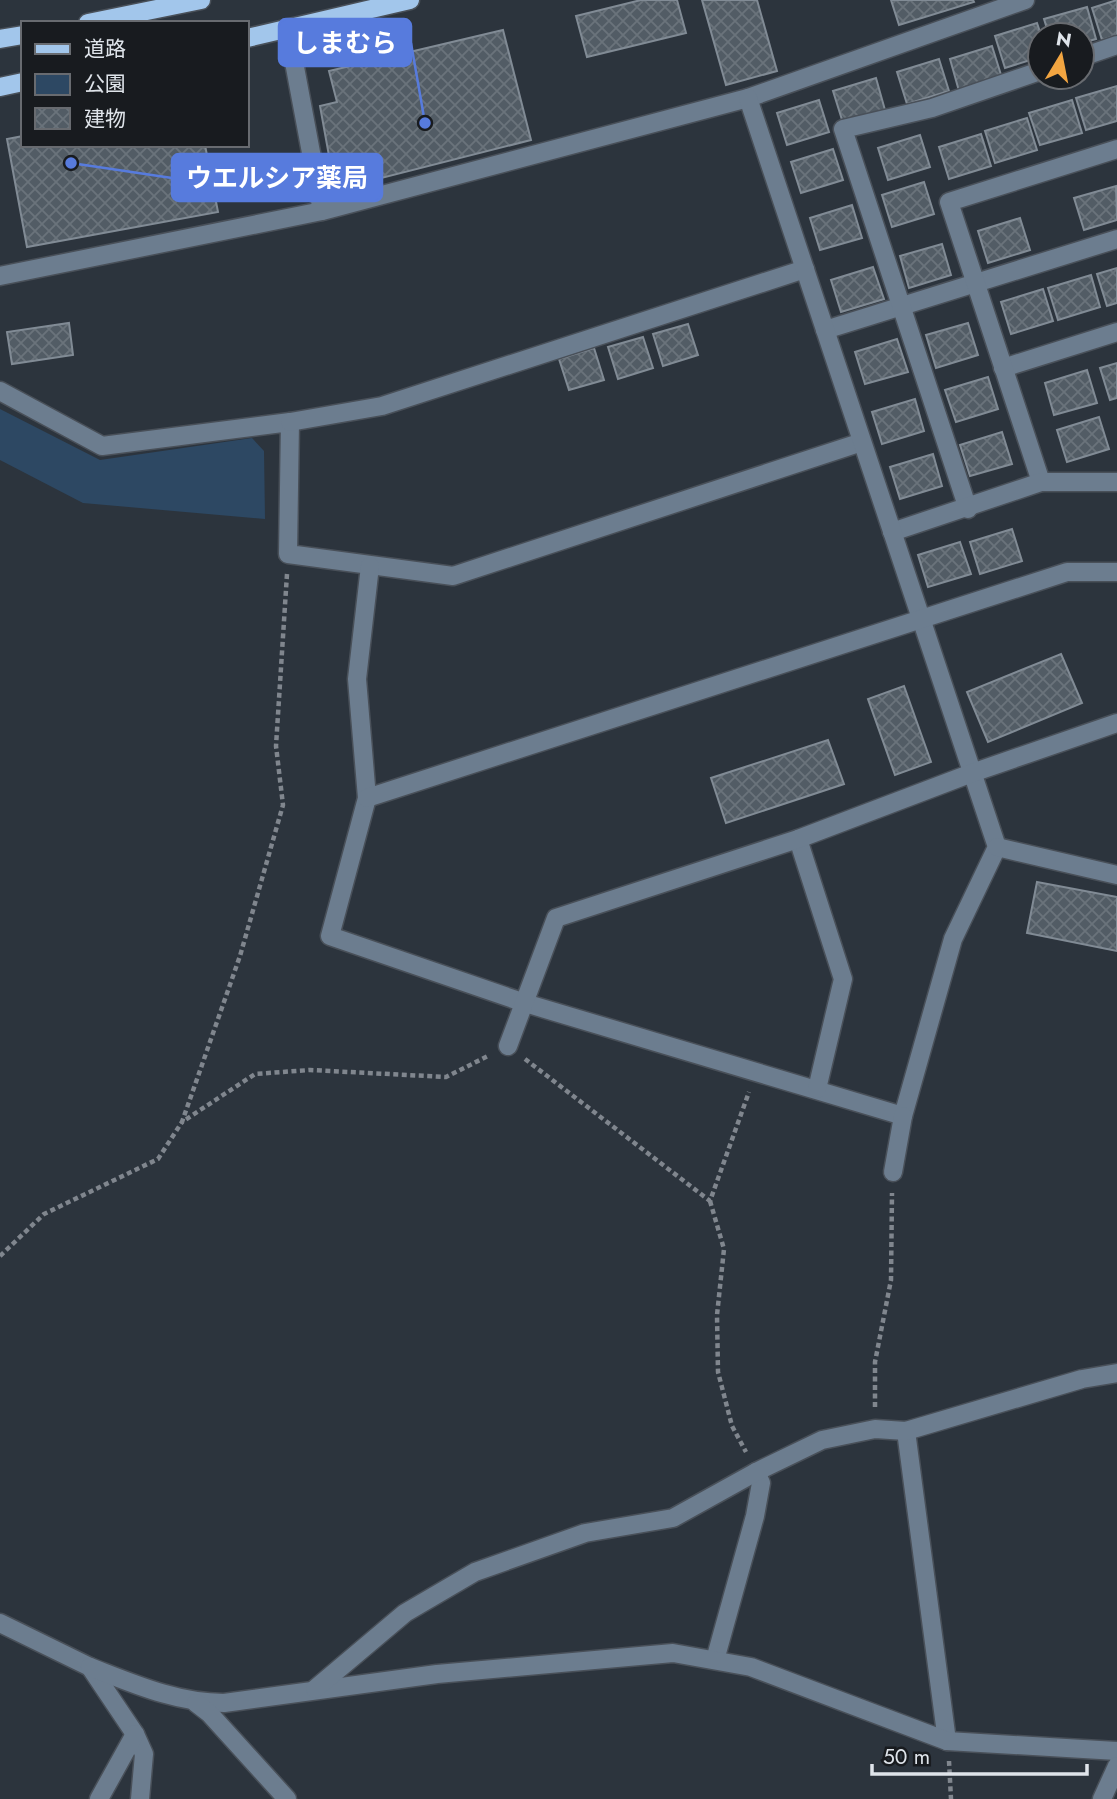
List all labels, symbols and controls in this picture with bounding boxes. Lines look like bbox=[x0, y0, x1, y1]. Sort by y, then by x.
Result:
callout: しまむら bbox=[279, 19, 411, 66]
legend bbox=[21, 21, 248, 147]
north arrow bbox=[1026, 21, 1096, 91]
text: しまむら bbox=[293, 24, 397, 62]
text: N bbox=[1054, 25, 1074, 54]
text: 道路 bbox=[84, 34, 126, 64]
text: 公園 bbox=[84, 69, 126, 99]
text: 建物 bbox=[84, 104, 126, 134]
callout: ウエルシア薬局 bbox=[172, 154, 382, 201]
text: ウエルシア薬局 bbox=[186, 159, 368, 197]
scale bar bbox=[872, 1732, 1087, 1776]
text: 50 m bbox=[883, 1742, 930, 1772]

